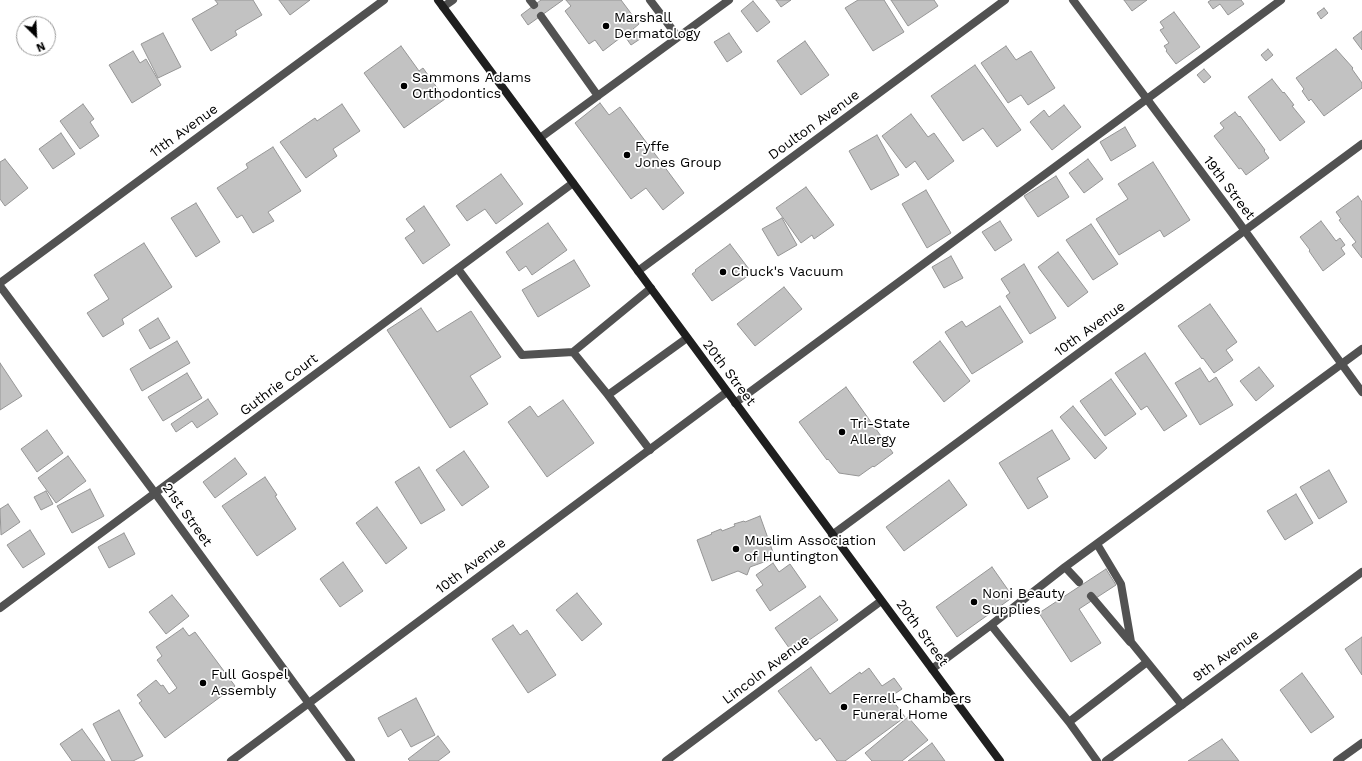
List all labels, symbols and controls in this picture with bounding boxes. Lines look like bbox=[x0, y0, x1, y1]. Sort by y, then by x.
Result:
place label: Marshall Dermatology bbox=[614, 10, 700, 42]
north arrow bbox=[16, 16, 56, 56]
marker: Marshall Dermatology bbox=[601, 21, 611, 31]
text: N bbox=[34, 39, 47, 54]
place label: Sammons Adams Orthodontics bbox=[412, 70, 531, 102]
marker: Sammons Adams Orthodontics bbox=[399, 81, 409, 91]
street label: Doulton Avenue bbox=[765, 86, 863, 164]
street label: 11th Avenue bbox=[147, 101, 221, 161]
place label: Fyffe Jones Group bbox=[635, 139, 722, 172]
marker: Fyffe Jones Group bbox=[622, 150, 632, 160]
street label: 19th Street bbox=[1200, 153, 1258, 223]
place label: Chuck's Vacuum bbox=[731, 264, 844, 280]
marker: Chuck's Vacuum bbox=[718, 267, 728, 277]
street label: 10th Avenue bbox=[1051, 298, 1129, 360]
street label: 20th Street bbox=[699, 337, 759, 409]
street label: Guthrie Court bbox=[237, 350, 321, 420]
place label: Tri-State Allergy bbox=[850, 416, 910, 448]
marker: Tri-State Allergy bbox=[837, 427, 847, 437]
street label: 21st Street bbox=[159, 480, 215, 550]
place label: Muslim Association of Huntington bbox=[744, 533, 876, 566]
street label: 10th Avenue bbox=[433, 534, 509, 598]
marker: Muslim Association of Huntington bbox=[731, 544, 741, 554]
place label: Noni Beauty Supplies bbox=[982, 586, 1065, 618]
street label: 20th Street bbox=[892, 596, 952, 670]
marker: Noni Beauty Supplies bbox=[969, 597, 979, 607]
street label: 9th Avenue bbox=[1190, 626, 1262, 686]
street label: Lincoln Avenue bbox=[719, 632, 813, 708]
place label: Full Gospel Assembly bbox=[211, 667, 288, 700]
marker: Full Gospel Assembly bbox=[198, 678, 208, 688]
place label: Ferrell-Chambers Funeral Home bbox=[852, 691, 971, 724]
marker: Ferrell-Chambers Funeral Home bbox=[839, 702, 849, 712]

